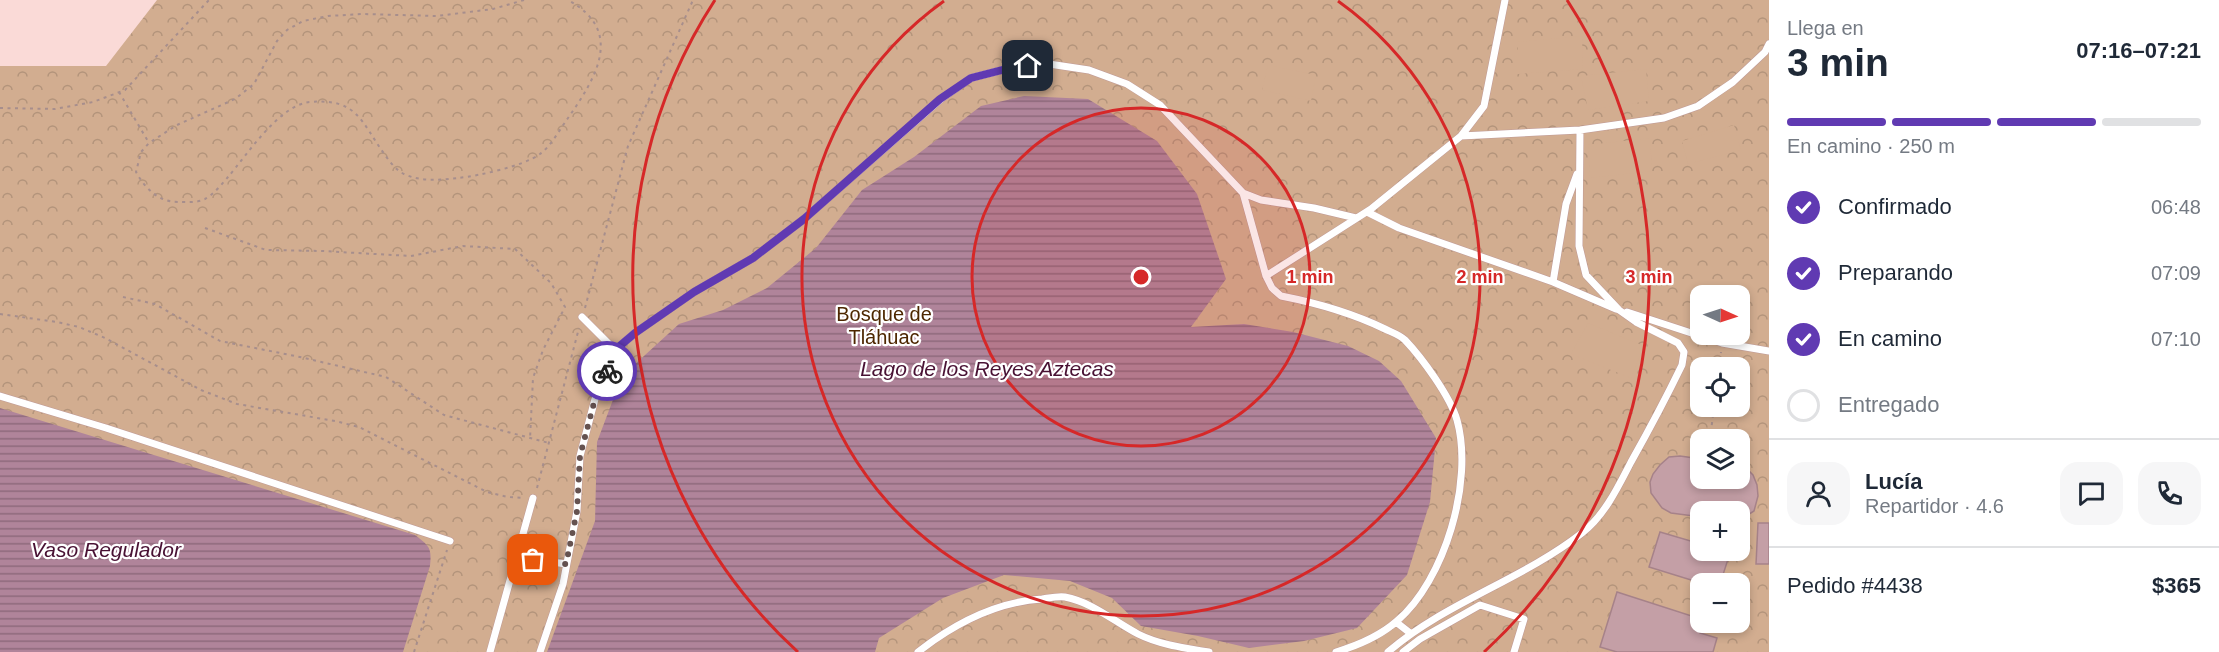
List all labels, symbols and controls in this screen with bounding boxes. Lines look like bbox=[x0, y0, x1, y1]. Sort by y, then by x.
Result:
text: Llega en bbox=[1787, 17, 1864, 39]
text: 07:16–07:21 bbox=[2076, 38, 2201, 63]
pin bbox=[1002, 40, 1053, 91]
text: 3 min bbox=[1787, 41, 1889, 84]
icon: home bbox=[1011, 49, 1044, 82]
text: En camino · 250 m bbox=[1787, 135, 1955, 157]
icon: check bbox=[1787, 191, 1820, 224]
text: Confirmado bbox=[1838, 194, 1952, 219]
text: 06:48 bbox=[2151, 196, 2201, 218]
icon: check bbox=[1787, 257, 1820, 290]
text: Preparando bbox=[1838, 260, 1953, 285]
text: 07:09 bbox=[2151, 262, 2201, 284]
centre of rings bbox=[1131, 267, 1151, 287]
text: 1 min bbox=[1286, 267, 1334, 287]
text: 2 min bbox=[1456, 267, 1504, 287]
text: 3 min bbox=[1625, 267, 1673, 287]
north arrow bbox=[1690, 285, 1750, 345]
map controls bbox=[1690, 285, 1750, 633]
park label: Bosque de Tláhuac bbox=[836, 303, 932, 348]
icon: check bbox=[1787, 323, 1820, 356]
text: En camino bbox=[1838, 326, 1942, 351]
text: 07:10 bbox=[2151, 328, 2201, 350]
courier bbox=[577, 341, 637, 401]
icon: bike bbox=[591, 355, 624, 388]
water label: Lago de los Reyes Aztecas bbox=[860, 357, 1114, 380]
button: locate bbox=[1690, 357, 1750, 417]
text: Entregado bbox=[1838, 392, 1940, 417]
button: layers bbox=[1690, 429, 1750, 489]
button: person bbox=[1787, 462, 1850, 525]
button: chat bbox=[2060, 462, 2123, 525]
button: phone bbox=[2138, 462, 2201, 525]
text: Lucía bbox=[1865, 469, 1922, 494]
text: Repartidor · 4.6 bbox=[1865, 495, 2004, 517]
button: + bbox=[1690, 501, 1750, 561]
pin bbox=[507, 534, 558, 585]
water label: Vaso Regulador bbox=[31, 538, 182, 561]
icon: bag bbox=[516, 543, 549, 576]
button: − bbox=[1690, 573, 1750, 633]
text: Pedido #4438 bbox=[1787, 573, 1923, 598]
text: $365 bbox=[2152, 573, 2201, 598]

